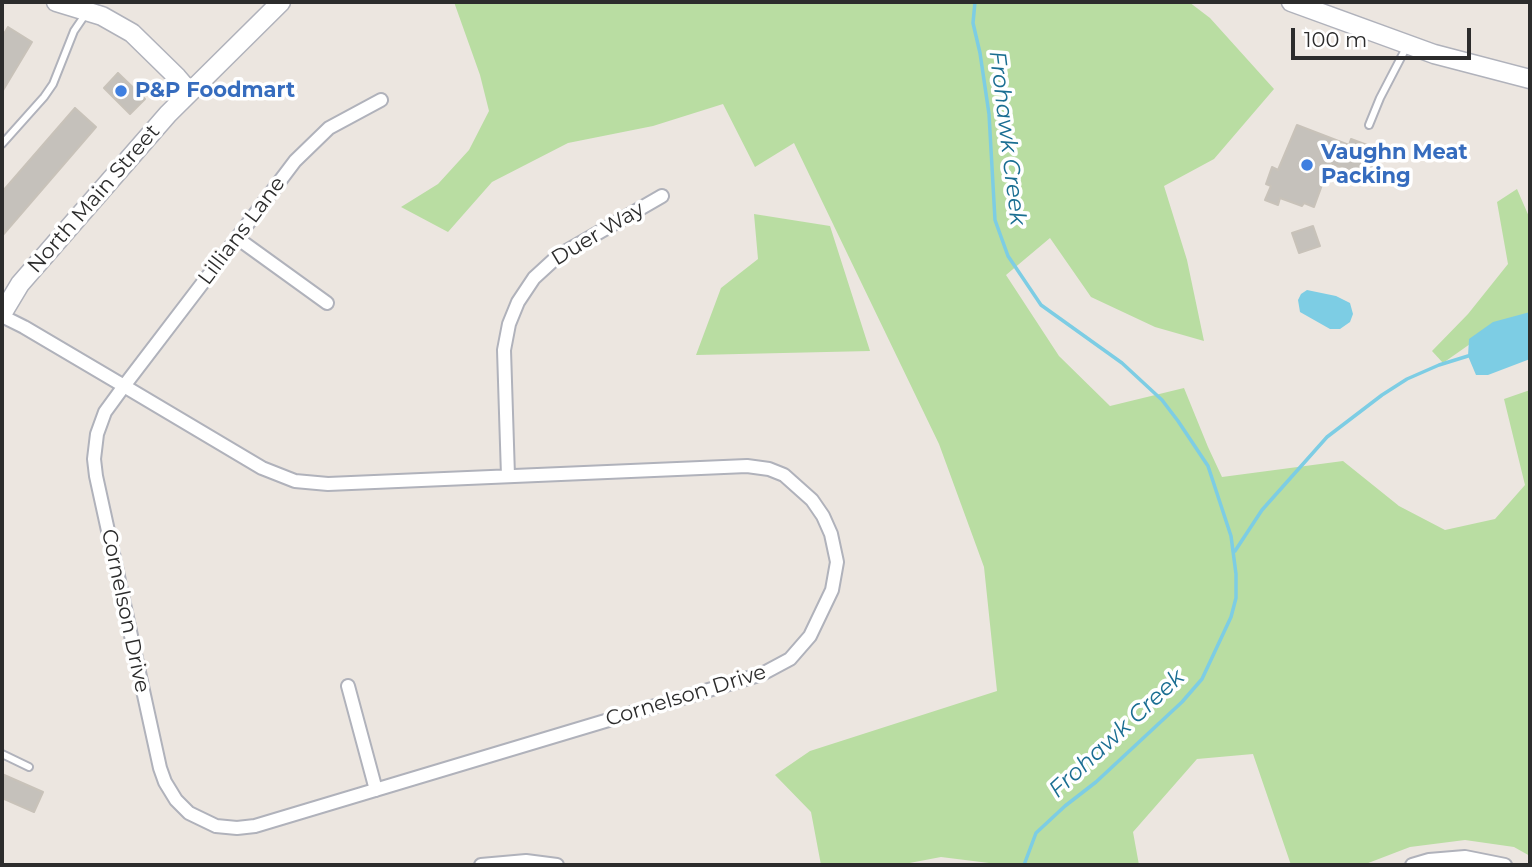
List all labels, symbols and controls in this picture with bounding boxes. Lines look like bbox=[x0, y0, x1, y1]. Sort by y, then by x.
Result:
scale bar bbox=[1294, 14, 1474, 58]
text: 100 m bbox=[1304, 27, 1367, 52]
water label: Frohawk Creek bbox=[983, 49, 1031, 227]
place label: P&P Foodmart bbox=[135, 78, 295, 104]
marker: P&P Foodmart bbox=[113, 83, 129, 99]
street label: North Main Street bbox=[23, 120, 165, 278]
place label: Vaughn Meat Packing bbox=[1321, 140, 1468, 190]
marker: Vaughn Meat Packing bbox=[1299, 157, 1315, 173]
street label: Lillians Lane bbox=[193, 172, 291, 290]
street label: Duer Way bbox=[547, 197, 649, 271]
street label: Cornelson Drive bbox=[95, 527, 155, 695]
street label: Cornelson Drive bbox=[603, 660, 769, 732]
water label: Frohawk Creek bbox=[1043, 664, 1191, 804]

